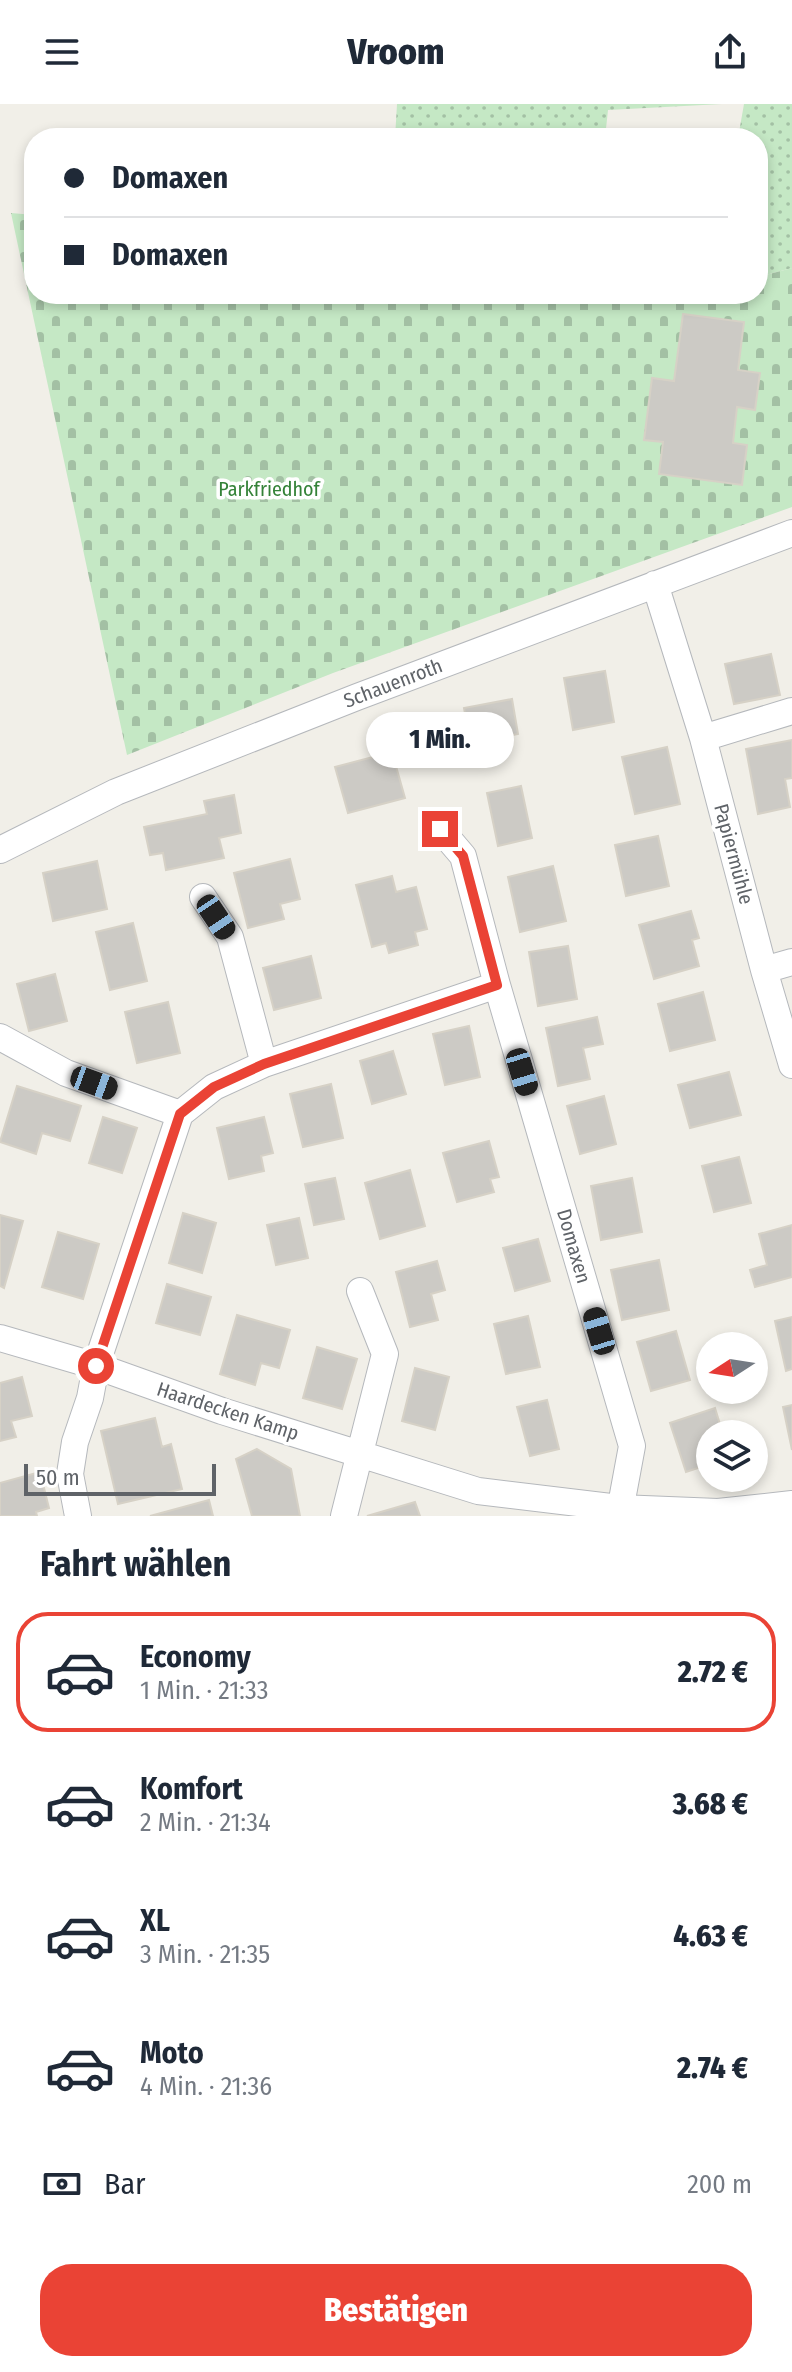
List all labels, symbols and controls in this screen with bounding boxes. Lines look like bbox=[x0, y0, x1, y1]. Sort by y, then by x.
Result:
icon: menu bbox=[40, 30, 84, 74]
text: Vroom bbox=[347, 30, 445, 74]
icon: share bbox=[708, 30, 752, 74]
text: Domaxen bbox=[112, 160, 228, 196]
text: Domaxen bbox=[112, 237, 228, 273]
park label: Parkfriedhof bbox=[218, 477, 322, 501]
street label: Schauenroth bbox=[340, 653, 446, 713]
callout: 1 Min. bbox=[366, 713, 514, 769]
text: 1 Min. bbox=[409, 724, 471, 755]
street label: Papiermühle bbox=[709, 801, 759, 907]
route end bbox=[422, 811, 458, 847]
car bbox=[193, 890, 239, 944]
car bbox=[504, 1046, 540, 1098]
car bbox=[67, 1064, 121, 1102]
street label: Domaxen bbox=[552, 1206, 596, 1286]
car bbox=[581, 1305, 617, 1357]
north arrow bbox=[696, 1332, 768, 1404]
map controls bbox=[696, 1332, 768, 1492]
route start bbox=[78, 1348, 114, 1384]
street label: Haardecken Kamp bbox=[154, 1377, 302, 1445]
button: layers bbox=[696, 1420, 768, 1492]
scale bar bbox=[24, 1460, 216, 1496]
text: 50 m bbox=[36, 1464, 80, 1491]
text: Fahrt wählen bbox=[40, 1542, 231, 1586]
icon: car bbox=[44, 1636, 116, 1708]
text: Economy bbox=[140, 1639, 251, 1675]
text: 2.72 € bbox=[678, 1654, 748, 1690]
text: 1 Min. · 21:33 bbox=[140, 1675, 268, 1706]
icon: car bbox=[44, 1768, 116, 1840]
text: Komfort bbox=[140, 1771, 243, 1807]
text: 3.68 € bbox=[673, 1786, 748, 1822]
text: 2 Min. · 21:34 bbox=[140, 1807, 271, 1838]
icon: car bbox=[44, 1900, 116, 1972]
text: XL bbox=[140, 1903, 170, 1939]
text: 4.63 € bbox=[673, 1918, 748, 1954]
text: 3 Min. · 21:35 bbox=[140, 1939, 270, 1970]
icon: car bbox=[44, 2032, 116, 2104]
text: Moto bbox=[140, 2035, 204, 2071]
text: 2.74 € bbox=[677, 2050, 748, 2086]
text: 4 Min. · 21:36 bbox=[140, 2071, 272, 2102]
icon: cash bbox=[40, 2162, 84, 2206]
text: Bar bbox=[104, 2166, 146, 2202]
text: 200 m bbox=[687, 2169, 752, 2200]
button: Bestätigen bbox=[40, 2264, 752, 2356]

